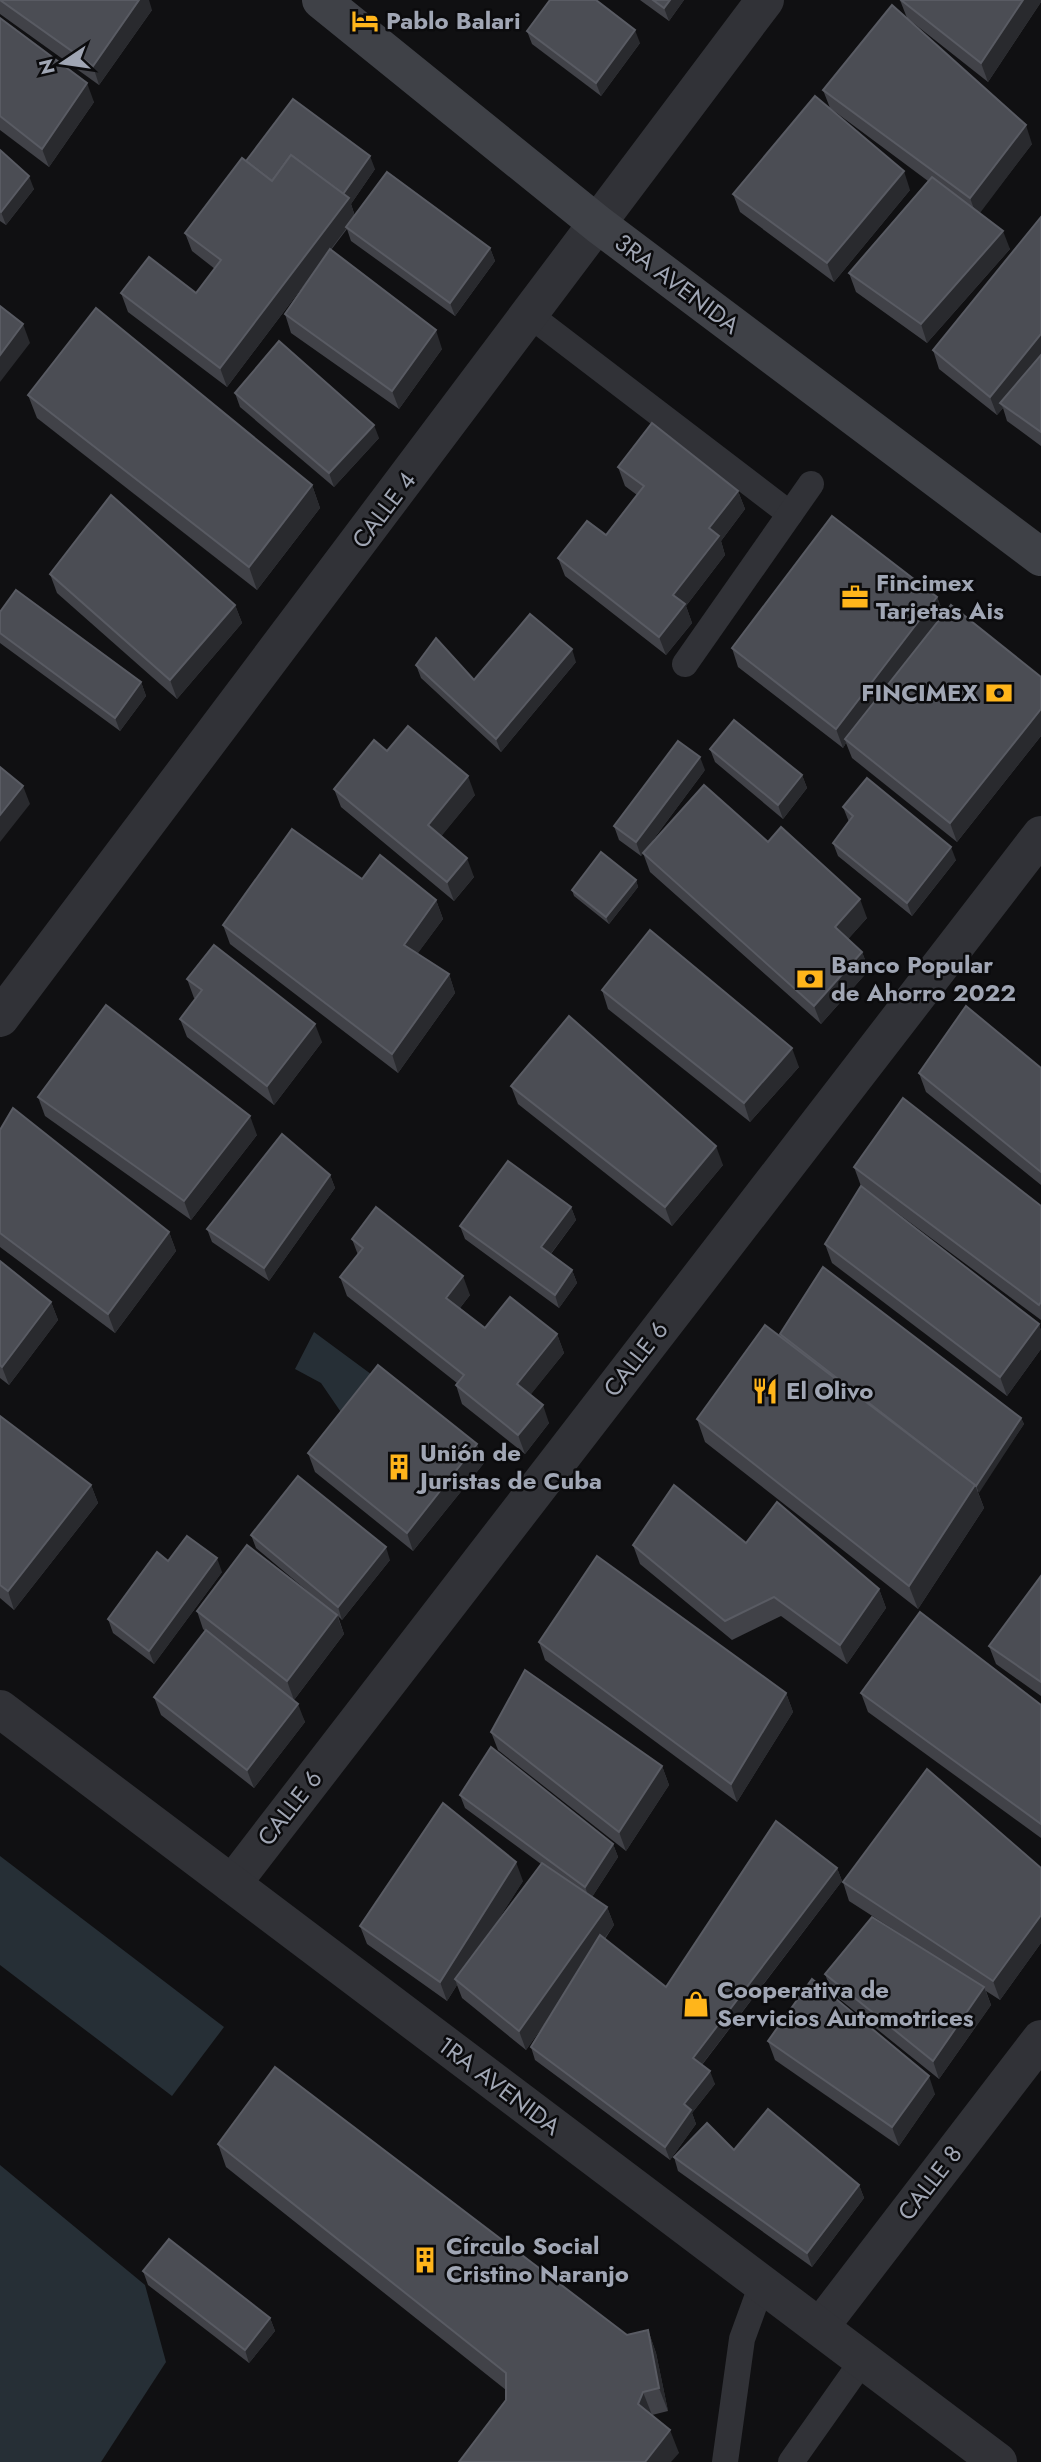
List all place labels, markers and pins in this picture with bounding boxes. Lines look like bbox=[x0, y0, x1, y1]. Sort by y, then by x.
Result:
place label: Pablo Balari bbox=[386, 3, 521, 38]
hotel icon: Pablo Balari bbox=[350, 6, 380, 36]
place label: Fincimex Tarjetas Ais bbox=[876, 565, 1004, 628]
office icon: Fincimex Tarjetas Ais bbox=[840, 582, 870, 612]
place label: FINCIMEX bbox=[861, 675, 979, 710]
bank icon: FINCIMEX bbox=[984, 678, 1014, 708]
place label: Banco Popular de Ahorro 2022 bbox=[831, 947, 1016, 1010]
bank icon: Banco Popular de Ahorro 2022 bbox=[795, 964, 825, 994]
place label: El Olivo bbox=[786, 1373, 873, 1408]
restaurant icon: El Olivo bbox=[750, 1376, 780, 1406]
place label: Unión de Juristas de Cuba bbox=[416, 1435, 602, 1498]
building icon: Unión de Juristas de Cuba bbox=[384, 1452, 414, 1482]
place label: Cooperativa de Servicios Automotrices bbox=[717, 1972, 974, 2035]
shop icon: Cooperativa de Servicios Automotrices bbox=[681, 1989, 711, 2019]
place label: Círculo Social Cristino Naranjo bbox=[446, 2228, 629, 2291]
building icon: Círculo Social Cristino Naranjo bbox=[410, 2245, 440, 2275]

